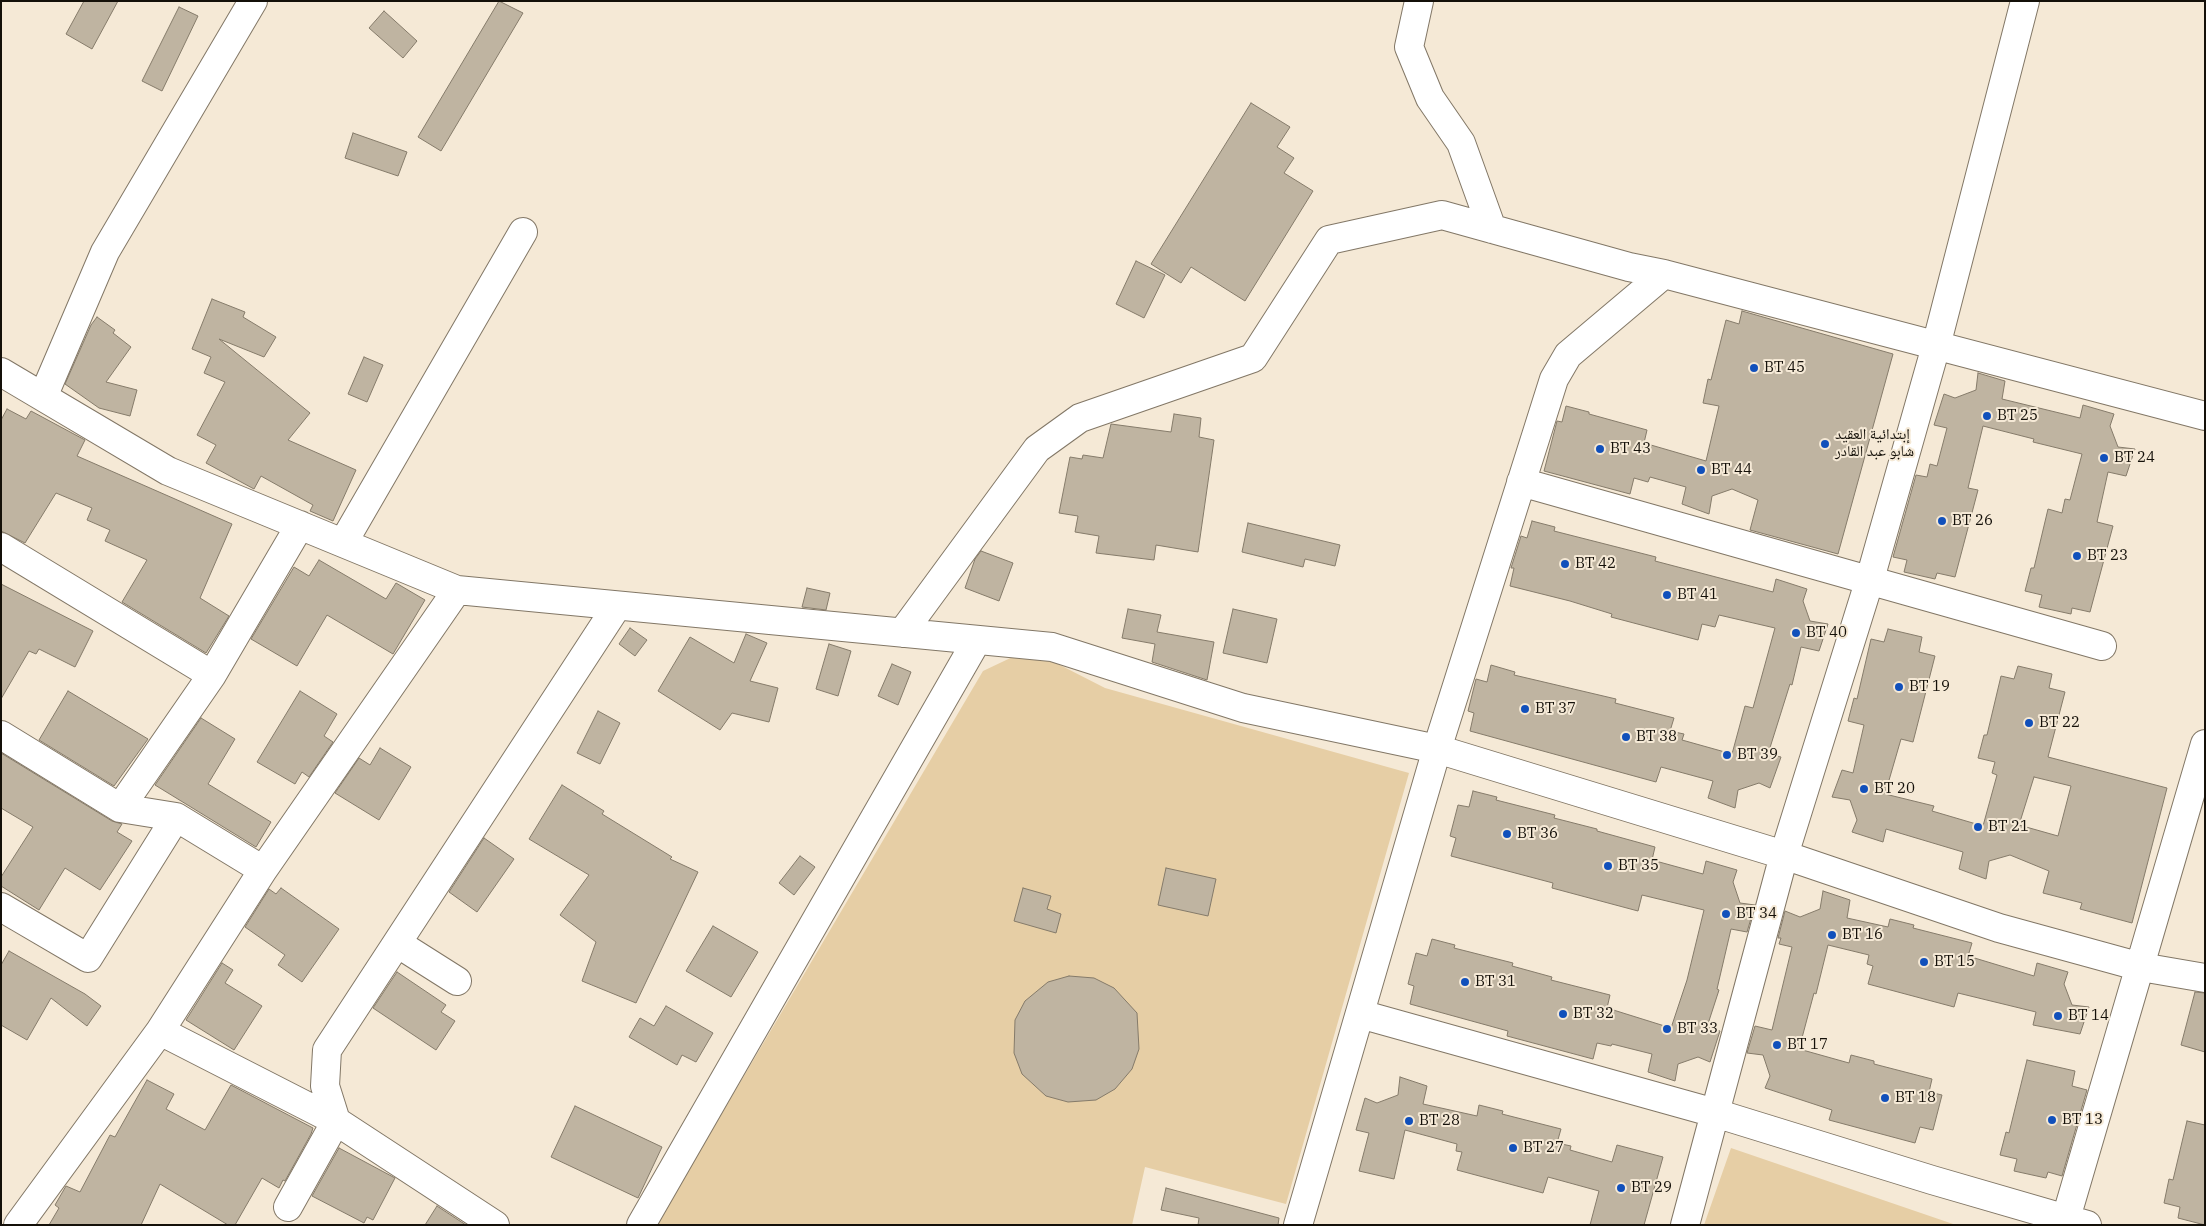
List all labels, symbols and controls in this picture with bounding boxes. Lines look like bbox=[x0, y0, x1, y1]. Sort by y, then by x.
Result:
place label: BT 45 bbox=[1764, 359, 1805, 377]
marker: BT 45 bbox=[1748, 362, 1760, 374]
place label: BT 25 bbox=[1997, 407, 2038, 425]
marker: BT 25 bbox=[1981, 410, 1993, 422]
place label: إبتدائية العقيد شابو عبد القادر bbox=[1835, 426, 1914, 461]
marker: إبتدائية العقيد شابو عبد القادر bbox=[1819, 438, 1831, 450]
place label: BT 43 bbox=[1610, 440, 1651, 458]
marker: BT 43 bbox=[1594, 443, 1606, 455]
place label: BT 24 bbox=[2114, 449, 2155, 467]
marker: BT 24 bbox=[2098, 452, 2110, 464]
place label: BT 44 bbox=[1711, 461, 1752, 479]
marker: BT 44 bbox=[1695, 464, 1707, 476]
place label: BT 26 bbox=[1952, 512, 1993, 530]
marker: BT 26 bbox=[1936, 515, 1948, 527]
place label: BT 23 bbox=[2087, 547, 2128, 565]
marker: BT 23 bbox=[2071, 550, 2083, 562]
place label: BT 42 bbox=[1575, 555, 1616, 573]
marker: BT 42 bbox=[1559, 558, 1571, 570]
place label: BT 41 bbox=[1677, 586, 1718, 604]
marker: BT 41 bbox=[1661, 589, 1673, 601]
place label: BT 40 bbox=[1806, 624, 1847, 642]
marker: BT 40 bbox=[1790, 627, 1802, 639]
place label: BT 19 bbox=[1909, 678, 1950, 696]
marker: BT 19 bbox=[1893, 681, 1905, 693]
place label: BT 37 bbox=[1535, 700, 1576, 718]
marker: BT 37 bbox=[1519, 703, 1531, 715]
place label: BT 22 bbox=[2039, 714, 2080, 732]
marker: BT 22 bbox=[2023, 717, 2035, 729]
place label: BT 38 bbox=[1636, 728, 1677, 746]
marker: BT 38 bbox=[1620, 731, 1632, 743]
place label: BT 39 bbox=[1737, 746, 1778, 764]
marker: BT 39 bbox=[1721, 749, 1733, 761]
place label: BT 20 bbox=[1874, 780, 1915, 798]
marker: BT 20 bbox=[1858, 783, 1870, 795]
place label: BT 21 bbox=[1988, 818, 2029, 836]
marker: BT 21 bbox=[1972, 821, 1984, 833]
place label: BT 36 bbox=[1517, 825, 1558, 843]
marker: BT 36 bbox=[1501, 828, 1513, 840]
place label: BT 35 bbox=[1618, 857, 1659, 875]
marker: BT 35 bbox=[1602, 860, 1614, 872]
place label: BT 34 bbox=[1736, 905, 1777, 923]
marker: BT 34 bbox=[1720, 908, 1732, 920]
place label: BT 16 bbox=[1842, 926, 1883, 944]
marker: BT 16 bbox=[1826, 929, 1838, 941]
place label: BT 15 bbox=[1934, 953, 1975, 971]
marker: BT 15 bbox=[1918, 956, 1930, 968]
place label: BT 31 bbox=[1475, 973, 1516, 991]
marker: BT 31 bbox=[1459, 976, 1471, 988]
place label: BT 32 bbox=[1573, 1005, 1614, 1023]
place label: BT 14 bbox=[2068, 1007, 2109, 1025]
marker: BT 32 bbox=[1557, 1008, 1569, 1020]
marker: BT 14 bbox=[2052, 1010, 2064, 1022]
place label: BT 33 bbox=[1677, 1020, 1718, 1038]
marker: BT 33 bbox=[1661, 1023, 1673, 1035]
place label: BT 17 bbox=[1787, 1036, 1828, 1054]
marker: BT 17 bbox=[1771, 1039, 1783, 1051]
place label: BT 18 bbox=[1895, 1089, 1936, 1107]
marker: BT 18 bbox=[1879, 1092, 1891, 1104]
place label: BT 13 bbox=[2062, 1111, 2103, 1129]
place label: BT 28 bbox=[1419, 1112, 1460, 1130]
marker: BT 13 bbox=[2046, 1114, 2058, 1126]
marker: BT 28 bbox=[1403, 1115, 1415, 1127]
place label: BT 27 bbox=[1523, 1139, 1564, 1157]
marker: BT 27 bbox=[1507, 1142, 1519, 1154]
place label: BT 29 bbox=[1631, 1179, 1672, 1197]
marker: BT 29 bbox=[1615, 1182, 1627, 1194]

